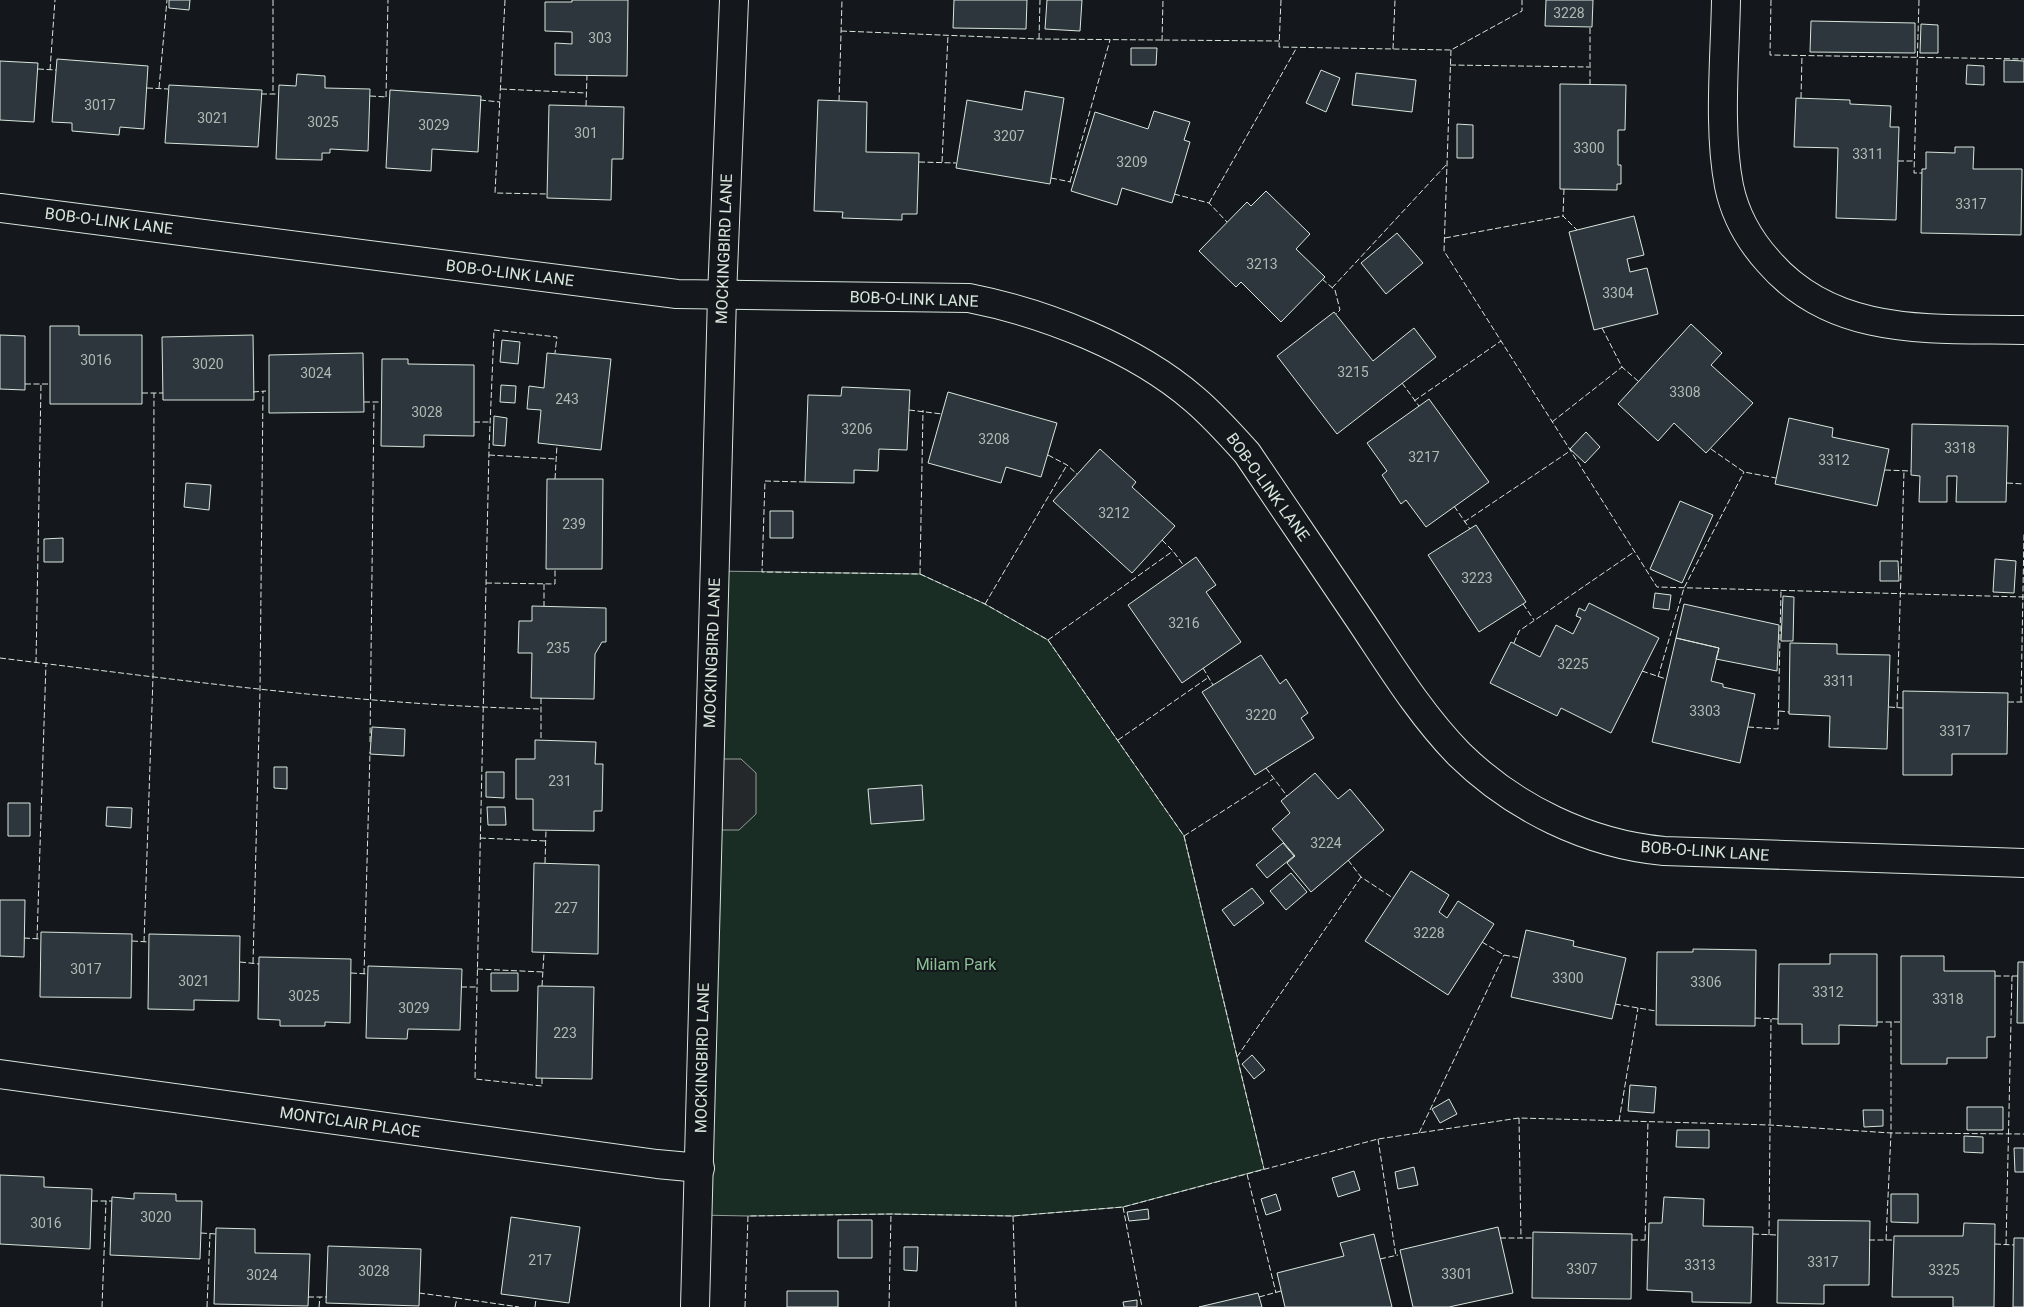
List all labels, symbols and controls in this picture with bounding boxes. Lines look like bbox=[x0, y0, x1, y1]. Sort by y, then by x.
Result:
house number: 3228 bbox=[1553, 5, 1585, 21]
house number: 303 bbox=[588, 30, 612, 46]
house number: 3017 bbox=[84, 97, 116, 113]
house number: 3021 bbox=[197, 110, 229, 126]
house number: 3025 bbox=[307, 114, 339, 130]
house number: 3029 bbox=[418, 117, 450, 133]
house number: 301 bbox=[574, 125, 598, 141]
house number: 3207 bbox=[993, 128, 1025, 144]
house number: 3300 bbox=[1573, 140, 1605, 156]
house number: 3311 bbox=[1852, 146, 1884, 162]
house number: 3209 bbox=[1116, 154, 1148, 170]
street label: MOCKINGBIRD LANE bbox=[712, 173, 736, 325]
house number: 3317 bbox=[1955, 196, 1987, 212]
street label: BOB-O-LINK LANE bbox=[44, 204, 174, 238]
street label: BOB-O-LINK LANE bbox=[445, 256, 575, 290]
house number: 3213 bbox=[1246, 256, 1278, 272]
house number: 3304 bbox=[1602, 285, 1634, 301]
street label: BOB-O-LINK LANE bbox=[849, 287, 979, 311]
house number: 3016 bbox=[80, 352, 112, 368]
house number: 3020 bbox=[192, 356, 224, 372]
house number: 3215 bbox=[1337, 364, 1369, 380]
house number: 3024 bbox=[300, 365, 332, 381]
house number: 3308 bbox=[1669, 384, 1701, 400]
house number: 243 bbox=[555, 391, 579, 407]
house number: 3028 bbox=[411, 404, 443, 420]
house number: 3206 bbox=[841, 421, 873, 437]
street label: BOB-O-LINK LANE bbox=[1222, 429, 1314, 545]
house number: 3208 bbox=[978, 431, 1010, 447]
house number: 3318 bbox=[1944, 440, 1976, 456]
house number: 3217 bbox=[1408, 449, 1440, 465]
house number: 3312 bbox=[1818, 452, 1850, 468]
house number: 3212 bbox=[1098, 505, 1130, 521]
house number: 239 bbox=[562, 516, 586, 532]
house number: 3223 bbox=[1461, 570, 1493, 586]
street label: MOCKINGBIRD LANE bbox=[700, 577, 724, 729]
house number: 3216 bbox=[1168, 615, 1200, 631]
house number: 235 bbox=[546, 640, 570, 656]
house number: 3225 bbox=[1557, 656, 1589, 672]
house number: 3311 bbox=[1823, 673, 1855, 689]
house number: 3303 bbox=[1689, 703, 1721, 719]
house number: 3220 bbox=[1245, 707, 1277, 723]
house number: 3317 bbox=[1939, 723, 1971, 739]
house number: 231 bbox=[548, 773, 572, 789]
house number: 3224 bbox=[1310, 835, 1342, 851]
street label: BOB-O-LINK LANE bbox=[1640, 837, 1770, 865]
house number: 227 bbox=[554, 900, 578, 916]
house number: 3228 bbox=[1413, 925, 1445, 941]
park label: Milam Park bbox=[916, 955, 997, 974]
house number: 3017 bbox=[70, 961, 102, 977]
house number: 3300 bbox=[1552, 970, 1584, 986]
house number: 3021 bbox=[178, 973, 210, 989]
house number: 3306 bbox=[1690, 974, 1722, 990]
street label: MOCKINGBIRD LANE bbox=[691, 983, 713, 1133]
house number: 3312 bbox=[1812, 984, 1844, 1000]
house number: 3025 bbox=[288, 988, 320, 1004]
house number: 3318 bbox=[1932, 991, 1964, 1007]
house number: 3029 bbox=[398, 1000, 430, 1016]
house number: 223 bbox=[553, 1025, 577, 1041]
street label: MONTCLAIR PLACE bbox=[278, 1103, 422, 1141]
house number: 3020 bbox=[140, 1209, 172, 1225]
house number: 3016 bbox=[30, 1215, 62, 1231]
house number: 217 bbox=[528, 1252, 552, 1268]
house number: 3317 bbox=[1807, 1254, 1839, 1270]
house number: 3313 bbox=[1684, 1257, 1716, 1273]
house number: 3307 bbox=[1566, 1261, 1598, 1277]
house number: 3325 bbox=[1928, 1262, 1960, 1278]
house number: 3028 bbox=[358, 1263, 390, 1279]
house number: 3301 bbox=[1441, 1266, 1473, 1282]
house number: 3024 bbox=[246, 1267, 278, 1283]

